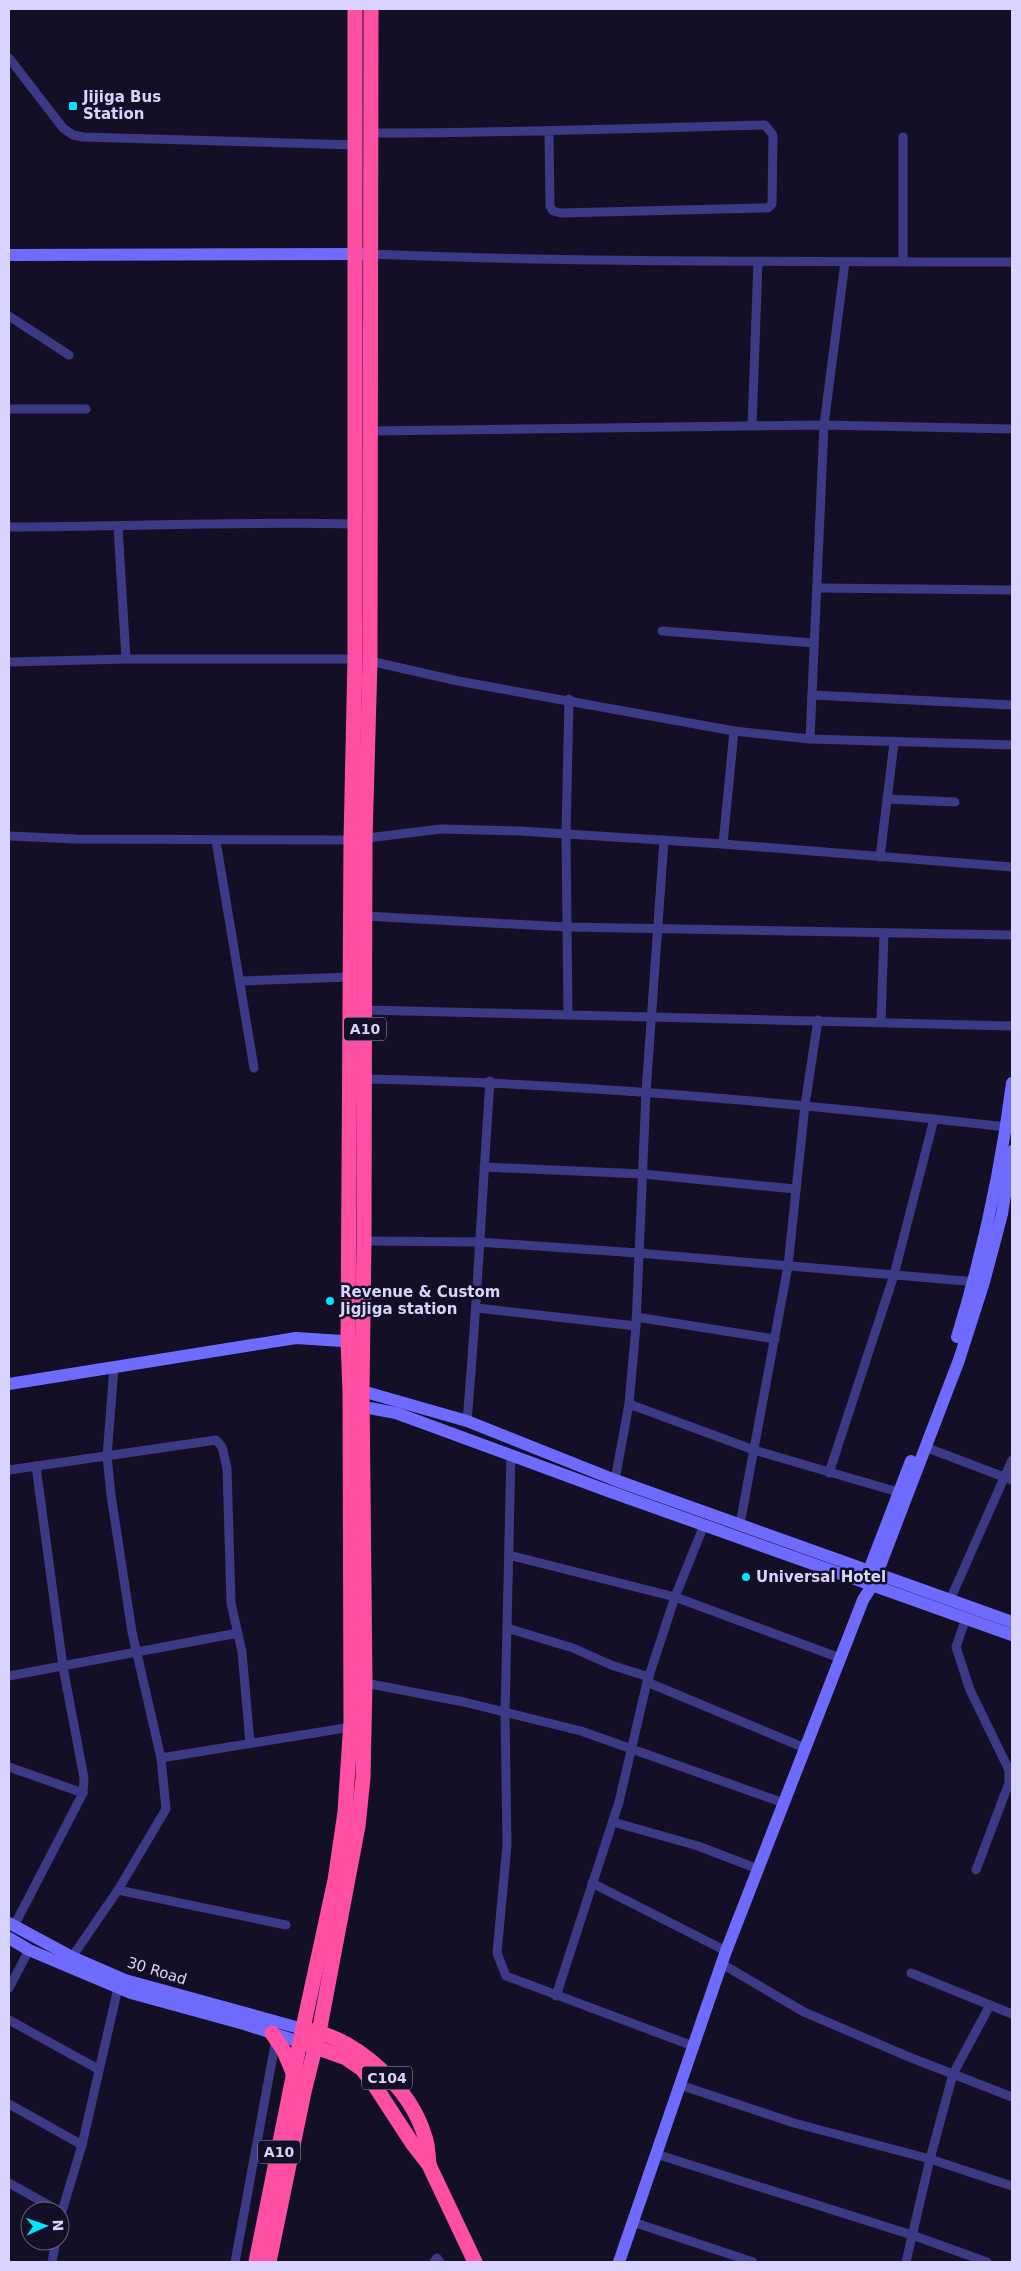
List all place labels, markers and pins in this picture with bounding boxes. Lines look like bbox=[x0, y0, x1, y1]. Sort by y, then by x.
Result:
place label: Jijiga Bus Station bbox=[82, 88, 161, 123]
marker: Jijiga Bus Station bbox=[67, 100, 79, 112]
place label: Revenue & Custom Jigjiga station bbox=[339, 1283, 500, 1318]
marker: Revenue & Custom Jigjiga station bbox=[324, 1295, 336, 1307]
place label: Universal Hotel bbox=[756, 1568, 886, 1586]
marker: Universal Hotel bbox=[740, 1571, 752, 1583]

